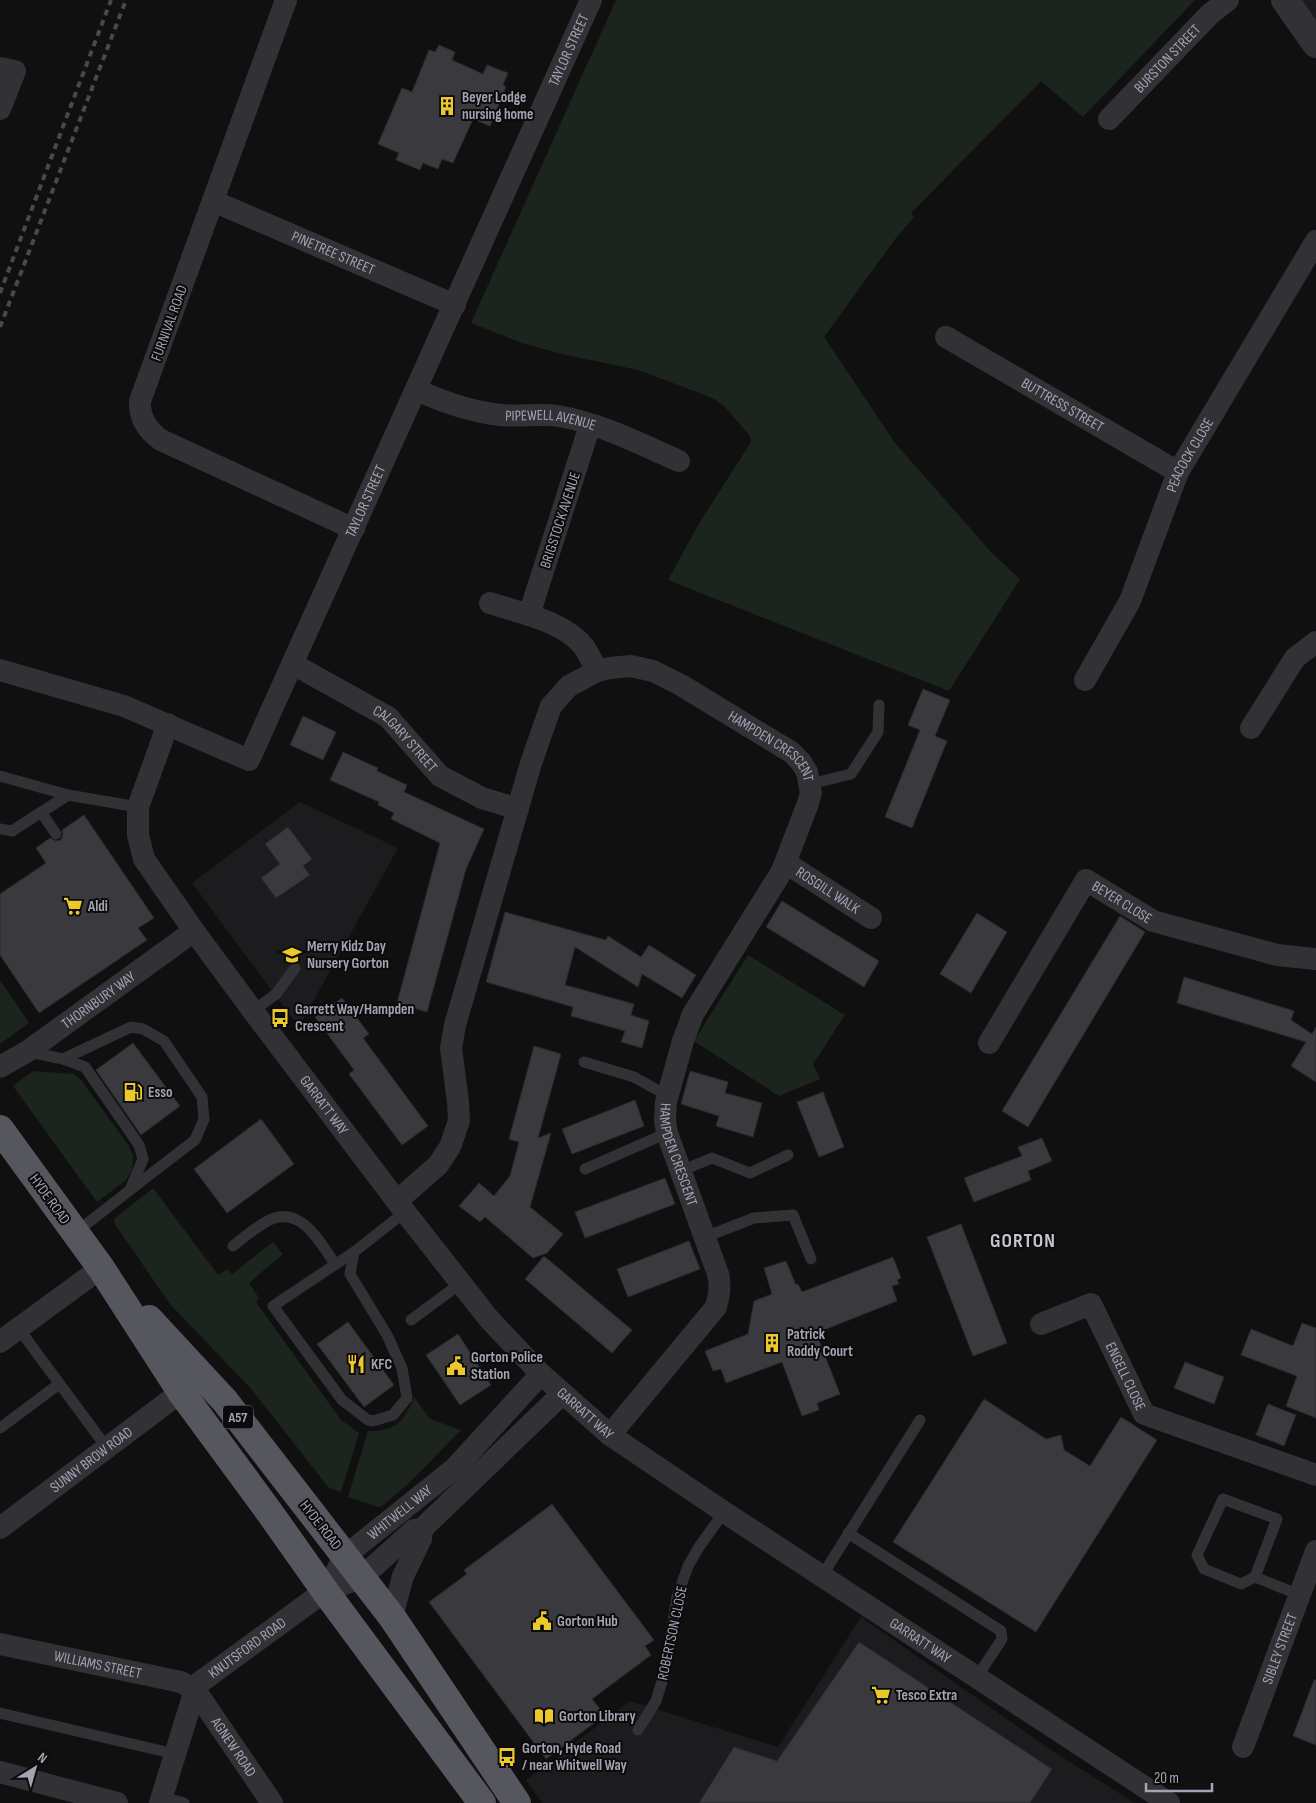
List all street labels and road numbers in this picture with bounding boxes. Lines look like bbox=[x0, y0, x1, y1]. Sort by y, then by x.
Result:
street label: TAYLOR STREET bbox=[544, 11, 594, 89]
street label: BURSTON STREET bbox=[1130, 20, 1205, 97]
street label: PINETREE STREET bbox=[289, 227, 378, 279]
street label: FURNIVAL ROAD bbox=[147, 283, 192, 364]
street label: BUTTRESS STREET bbox=[1018, 374, 1107, 437]
street label: PIPEWELL AVENUE bbox=[505, 406, 598, 435]
street label: PEACOCK CLOSE bbox=[1162, 415, 1218, 495]
street label: TAYLOR STREET bbox=[341, 462, 390, 541]
street label: BRIGSTOCK AVENUE bbox=[536, 470, 585, 571]
street label: CALGARY STREET bbox=[369, 701, 441, 776]
street label: HAMPDEN CRESCENT bbox=[724, 707, 818, 783]
street label: ROSGILL WALK bbox=[792, 863, 864, 918]
street label: BEYER CLOSE bbox=[1088, 877, 1155, 928]
street label: THORNBURY WAY bbox=[58, 967, 140, 1034]
street label: GARRATT WAY bbox=[295, 1072, 353, 1139]
street label: HAMPDEN CRESCENT bbox=[655, 1102, 702, 1209]
street label: HYDE ROAD bbox=[25, 1170, 74, 1228]
street label: ENGELL CLOSE bbox=[1101, 1339, 1150, 1414]
street label: GARRATT WAY bbox=[553, 1383, 618, 1444]
road number: A57 bbox=[223, 1405, 253, 1428]
street label: SUNNY BROW ROAD bbox=[46, 1423, 137, 1497]
street label: WHITWELL WAY bbox=[364, 1481, 437, 1544]
street label: HYDE ROAD bbox=[295, 1497, 346, 1554]
street label: ROBERTSON CLOSE bbox=[653, 1584, 692, 1682]
street label: SIBLEY STREET bbox=[1258, 1611, 1302, 1687]
street label: KNUTSFORD ROAD bbox=[205, 1613, 290, 1683]
street label: GARRATT WAY bbox=[886, 1614, 955, 1668]
street label: WILLIAMS STREET bbox=[52, 1647, 143, 1683]
street label: AGNEW ROAD bbox=[206, 1713, 260, 1781]

